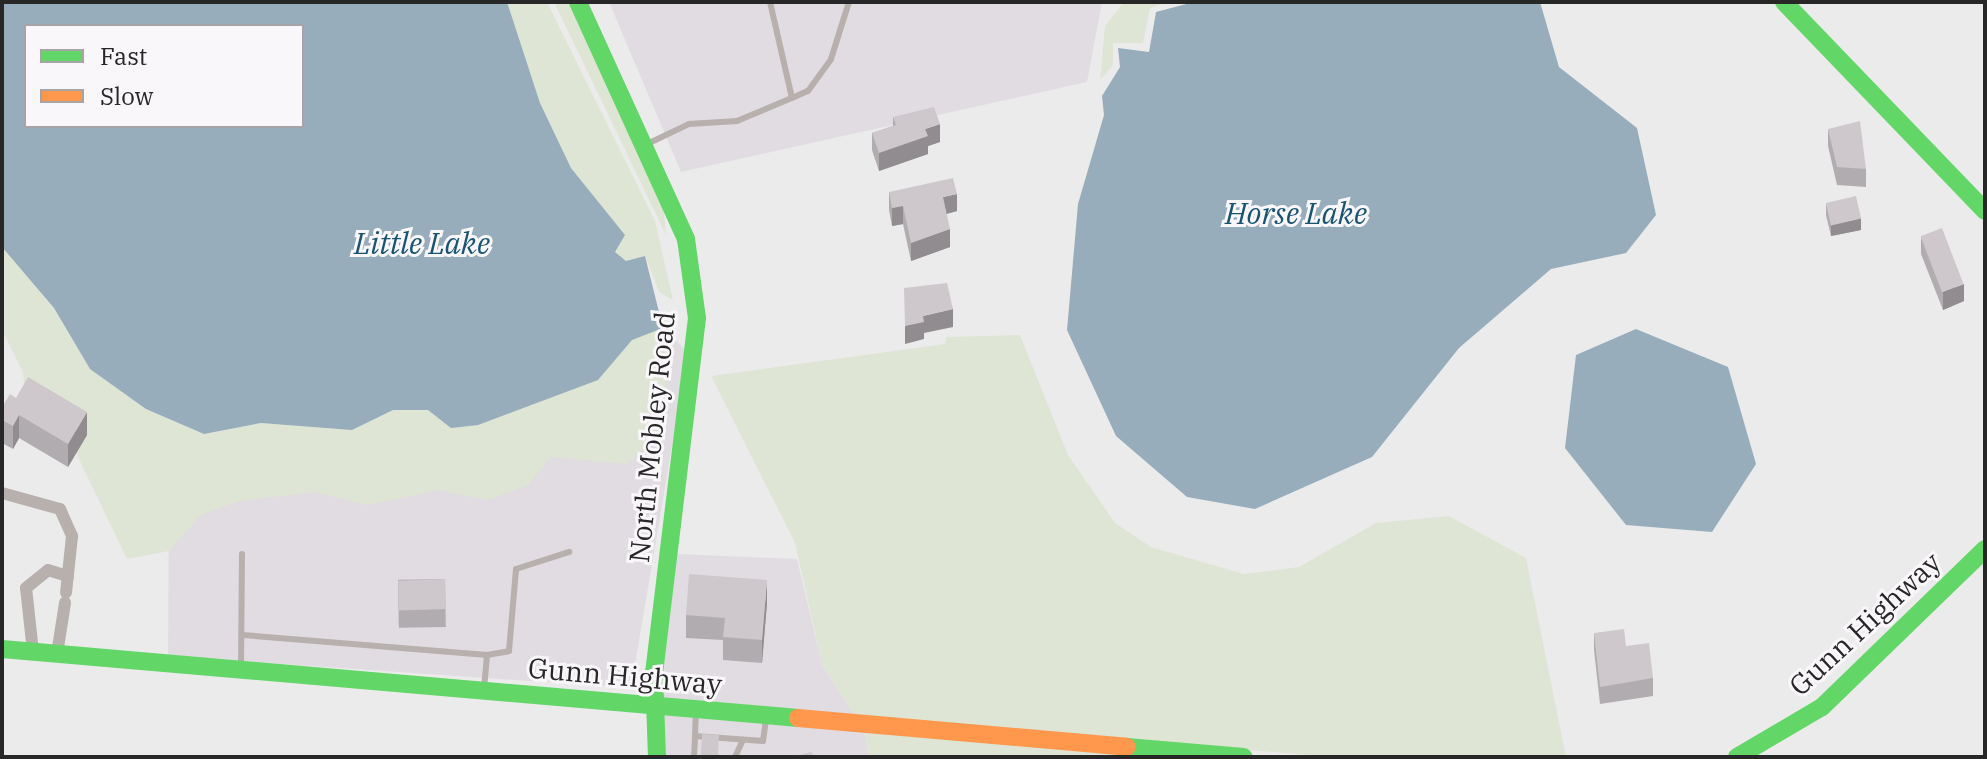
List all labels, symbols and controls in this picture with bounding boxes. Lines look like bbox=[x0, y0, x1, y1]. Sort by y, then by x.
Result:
legend bbox=[24, 24, 304, 128]
text: Fast bbox=[100, 40, 147, 72]
text: Slow bbox=[100, 80, 153, 112]
water label: Horse Lake bbox=[1225, 195, 1367, 231]
water label: Little Lake bbox=[354, 225, 490, 261]
street label: North Mobley Road bbox=[622, 310, 682, 564]
street label: Gunn Highway bbox=[1782, 545, 1948, 703]
street label: Gunn Highway bbox=[527, 651, 723, 701]

